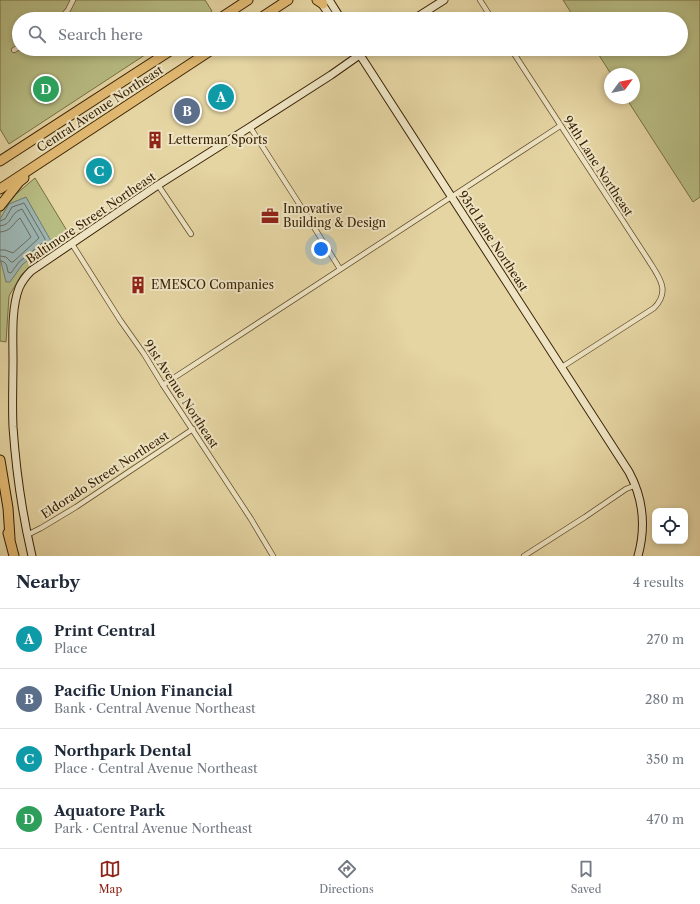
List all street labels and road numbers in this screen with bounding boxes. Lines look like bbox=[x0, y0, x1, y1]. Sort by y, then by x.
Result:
street label: Central Avenue Northeast bbox=[34, 62, 166, 155]
street label: 94th Lane Northeast bbox=[560, 113, 637, 219]
street label: Baltimore Street Northeast bbox=[23, 168, 159, 267]
street label: 93rd Lane Northeast bbox=[455, 188, 532, 294]
street label: 91st Avenue Northeast bbox=[141, 337, 222, 451]
street label: Eldorado Street Northeast bbox=[38, 427, 172, 521]

